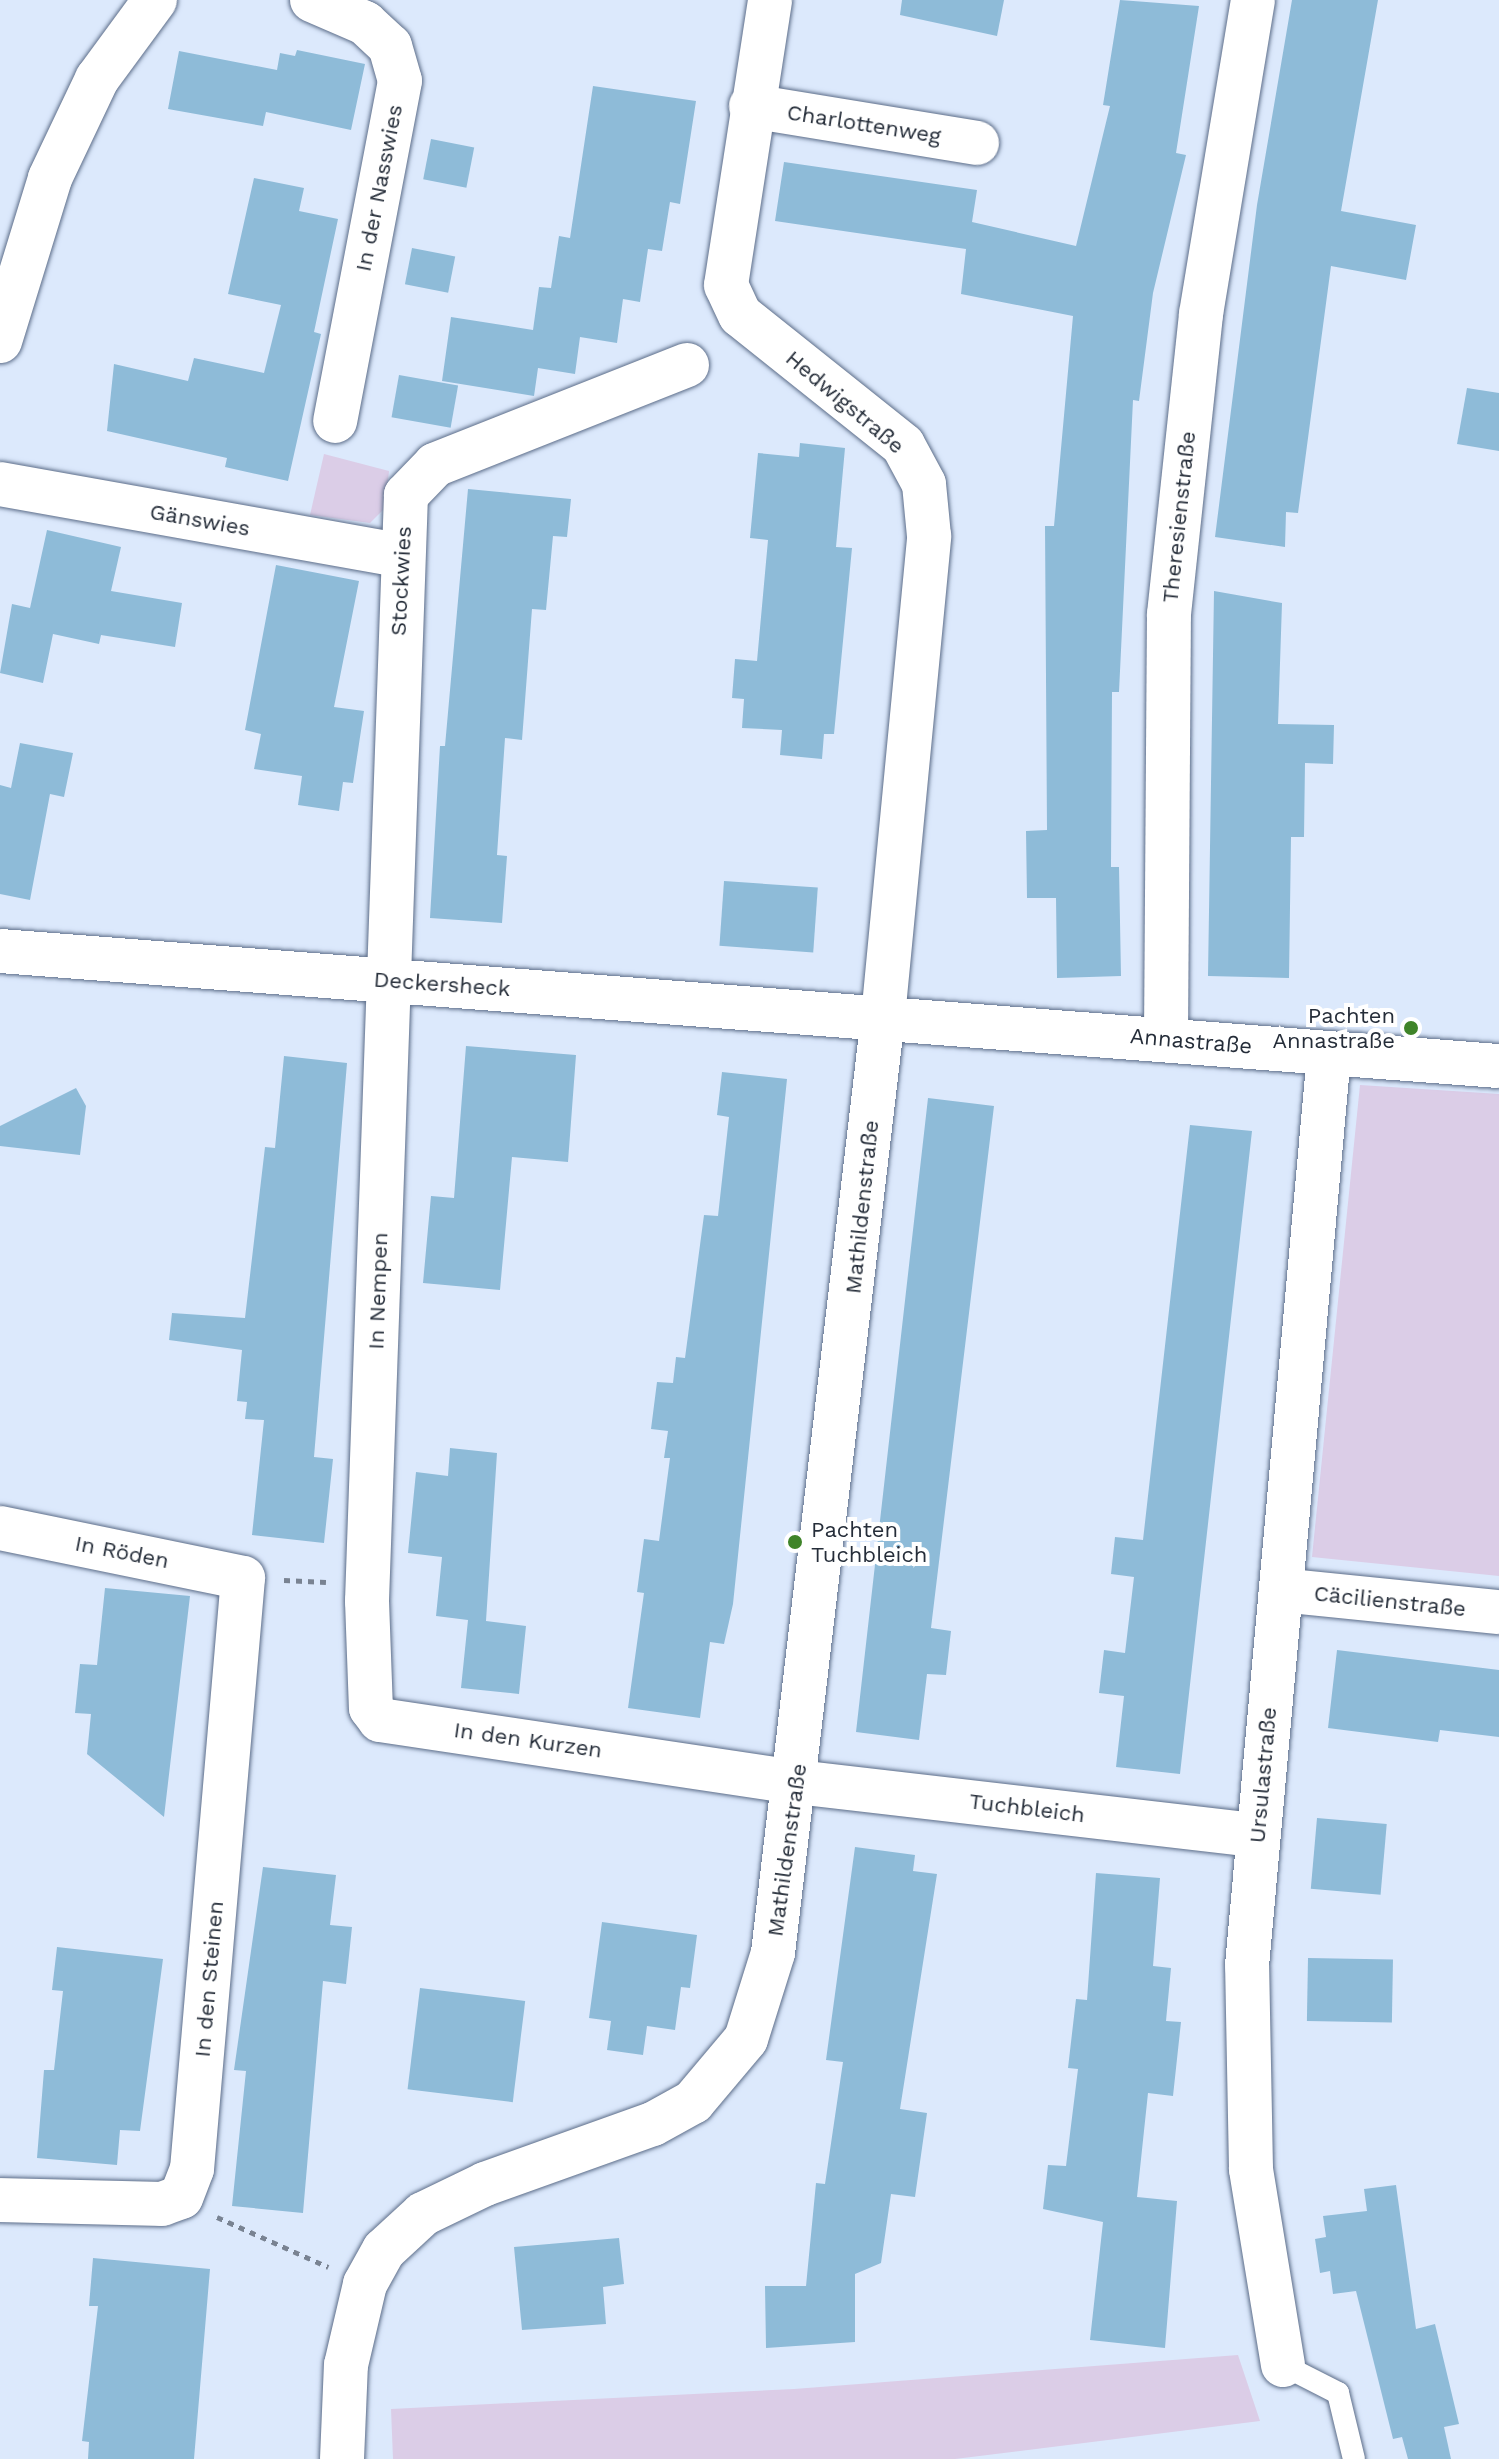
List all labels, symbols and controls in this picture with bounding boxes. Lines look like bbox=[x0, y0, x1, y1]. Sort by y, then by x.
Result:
street label: Charlottenweg bbox=[785, 99, 943, 149]
street label: In der Nasswies bbox=[350, 102, 408, 274]
street label: Hedwigstraße bbox=[780, 345, 910, 459]
street label: Theresienstraße bbox=[1157, 430, 1201, 604]
street label: Gänswies bbox=[148, 498, 252, 542]
street label: Stockwies bbox=[385, 525, 417, 637]
street label: Deckersheck bbox=[373, 966, 511, 1002]
place label: Pachten Annastraße bbox=[1273, 1002, 1395, 1054]
marker: Pachten Annastraße bbox=[1402, 1019, 1420, 1037]
street label: Annastraße bbox=[1129, 1023, 1253, 1059]
street label: Mathildenstraße bbox=[840, 1119, 884, 1295]
street label: In Nempen bbox=[363, 1232, 393, 1350]
place label: Pachten Tuchbleich bbox=[811, 1516, 927, 1568]
street label: In Röden bbox=[73, 1530, 171, 1574]
marker: Pachten Tuchbleich bbox=[786, 1533, 804, 1551]
street label: Cäcilienstraße bbox=[1313, 1580, 1467, 1622]
street label: Ursulastraße bbox=[1244, 1706, 1282, 1844]
street label: In den Kurzen bbox=[452, 1717, 604, 1763]
street label: Mathildenstraße bbox=[762, 1762, 812, 1938]
street label: Tuchbleich bbox=[968, 1788, 1086, 1828]
street label: In den Steinen bbox=[189, 1900, 229, 2058]

